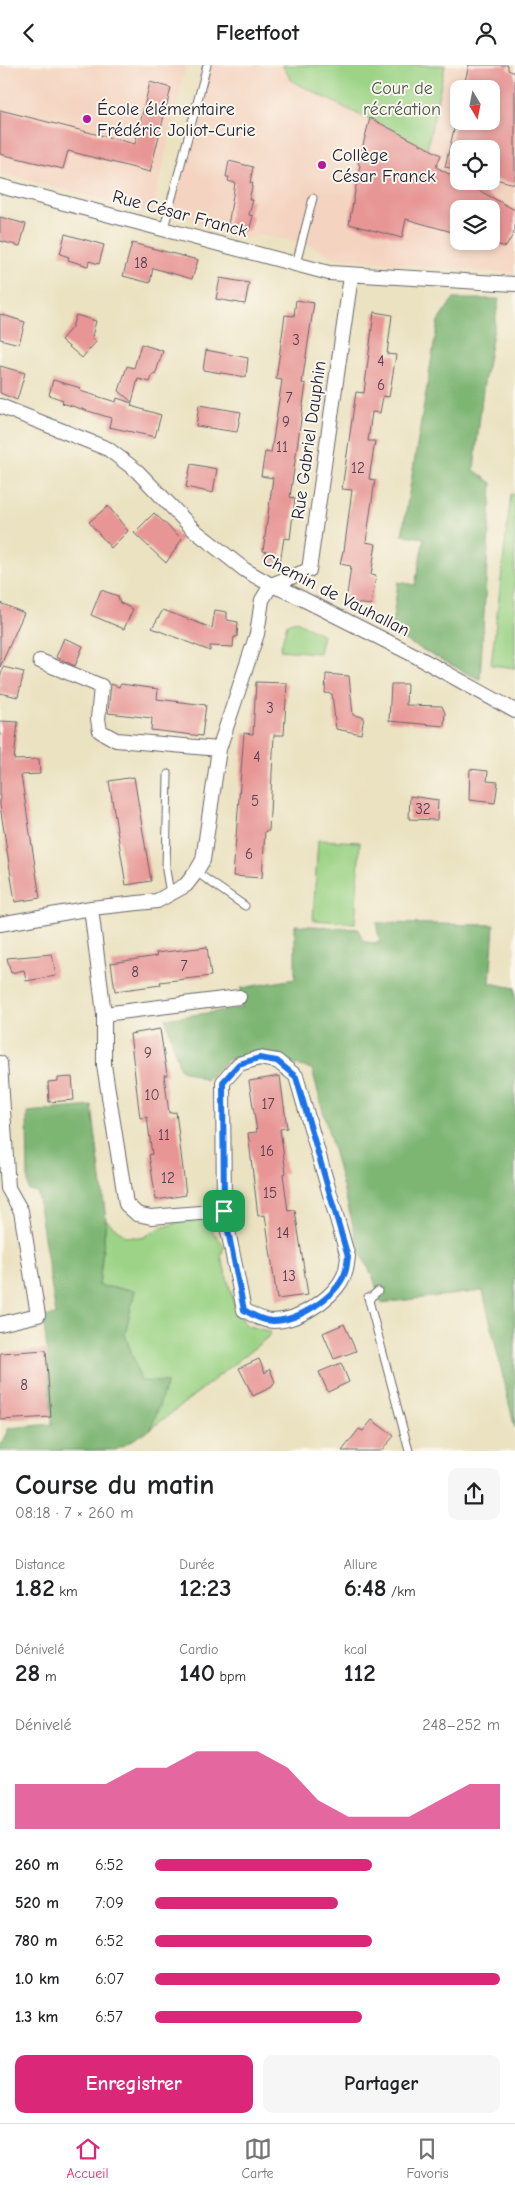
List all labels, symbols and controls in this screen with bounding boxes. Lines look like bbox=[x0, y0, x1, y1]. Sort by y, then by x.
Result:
icon: back bbox=[15, 19, 43, 47]
icon: person bbox=[472, 19, 500, 47]
text: Fleetfoot bbox=[216, 20, 299, 46]
park label: Cour de récréation bbox=[363, 78, 441, 120]
north arrow bbox=[450, 80, 500, 130]
map controls bbox=[450, 80, 500, 250]
place label: École élémentaire Frédéric Joliot-Curie bbox=[97, 98, 256, 141]
marker: École élémentaire Frédéric Joliot-Curie bbox=[81, 113, 93, 125]
button: locate bbox=[450, 140, 500, 190]
place label: Collège César Franck bbox=[332, 145, 436, 187]
marker: Collège César Franck bbox=[316, 159, 328, 171]
street label: Rue César Franck bbox=[110, 186, 250, 242]
button: layers bbox=[450, 200, 500, 250]
house number: 18 bbox=[134, 254, 148, 272]
house number: 3 bbox=[292, 331, 300, 349]
house number: 4 bbox=[377, 352, 385, 370]
street label: Rue Gabriel Dauphin bbox=[287, 359, 331, 521]
house number: 6 bbox=[377, 376, 385, 394]
house number: 7 bbox=[285, 389, 293, 407]
house number: 9 bbox=[282, 413, 290, 431]
house number: 11 bbox=[276, 438, 288, 456]
house number: 12 bbox=[351, 459, 365, 477]
street label: Chemin de Vauhallan bbox=[259, 549, 413, 641]
house number: 3 bbox=[266, 699, 274, 717]
house number: 4 bbox=[253, 748, 261, 766]
house number: 5 bbox=[251, 792, 259, 810]
house number: 32 bbox=[415, 800, 431, 818]
house number: 6 bbox=[245, 845, 253, 863]
house number: 7 bbox=[180, 957, 188, 975]
house number: 8 bbox=[131, 963, 139, 981]
house number: 9 bbox=[144, 1044, 152, 1062]
house number: 10 bbox=[144, 1086, 160, 1104]
house number: 17 bbox=[261, 1095, 275, 1113]
house number: 11 bbox=[158, 1126, 170, 1144]
house number: 16 bbox=[260, 1142, 274, 1160]
house number: 12 bbox=[161, 1169, 175, 1187]
house number: 15 bbox=[263, 1184, 277, 1202]
pin bbox=[203, 1190, 245, 1232]
icon: arrive bbox=[210, 1197, 238, 1225]
house number: 14 bbox=[276, 1224, 290, 1242]
house number: 13 bbox=[282, 1267, 296, 1285]
house number: 8 bbox=[20, 1376, 28, 1394]
button: share bbox=[448, 1468, 500, 1520]
text: Course du matin bbox=[15, 1469, 215, 1501]
text: 08:18 · 7 × 260 m bbox=[15, 1504, 134, 1522]
text: Distance bbox=[15, 1556, 65, 1573]
text: Durée bbox=[179, 1556, 214, 1573]
text: Allure bbox=[344, 1556, 377, 1573]
text: 1.82 bbox=[15, 1573, 55, 1602]
text: 12:23 bbox=[179, 1573, 232, 1602]
text: 6:48 bbox=[344, 1573, 386, 1602]
text: km bbox=[55, 1583, 78, 1600]
text: /km bbox=[386, 1583, 416, 1600]
text: Dénivelé bbox=[15, 1641, 64, 1658]
text: Cardio bbox=[179, 1641, 218, 1658]
text: kcal bbox=[344, 1641, 367, 1658]
text: 28 bbox=[15, 1658, 40, 1687]
text: 140 bbox=[179, 1658, 215, 1687]
text: 112 bbox=[344, 1658, 376, 1687]
text: m bbox=[40, 1668, 57, 1685]
text: bpm bbox=[215, 1668, 246, 1685]
text: Dénivelé bbox=[15, 1716, 71, 1734]
text: 248–252 m bbox=[422, 1716, 500, 1734]
text: 260 m bbox=[15, 1856, 59, 1874]
text: 6:52 bbox=[95, 1856, 124, 1874]
text: 520 m bbox=[15, 1894, 59, 1912]
text: 7:09 bbox=[95, 1894, 124, 1912]
text: 780 m bbox=[15, 1932, 58, 1950]
text: 6:52 bbox=[95, 1932, 124, 1950]
text: 1.0 km bbox=[15, 1970, 60, 1988]
text: 6:07 bbox=[95, 1970, 124, 1988]
text: 1.3 km bbox=[15, 2008, 58, 2026]
text: 6:57 bbox=[95, 2008, 123, 2026]
button: Enregistrer bbox=[15, 2055, 253, 2113]
button: Partager bbox=[263, 2055, 500, 2113]
tab: Accueil bbox=[66, 2135, 109, 2182]
tab: Carte bbox=[242, 2135, 274, 2182]
tab: Favoris bbox=[406, 2135, 449, 2182]

